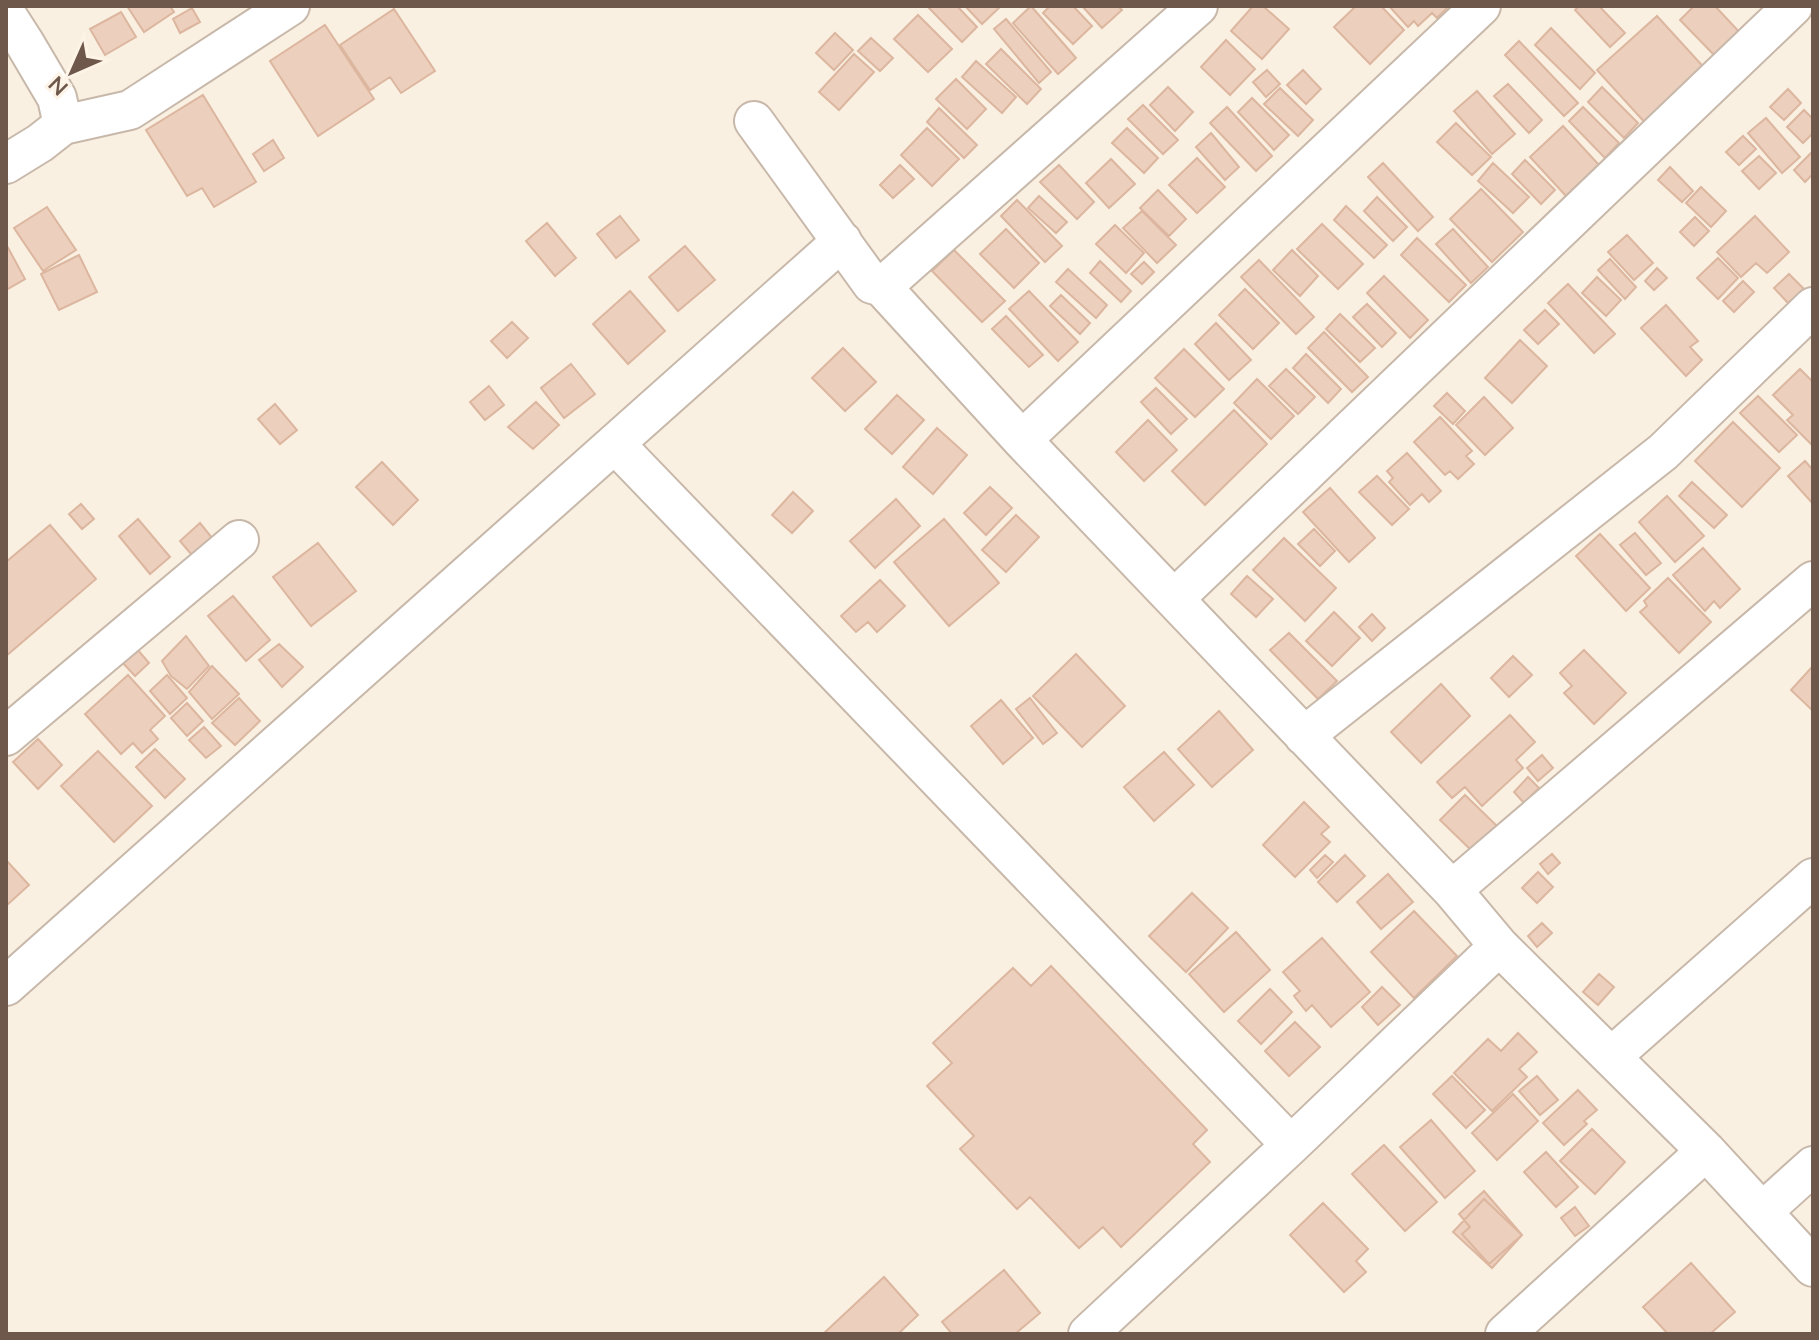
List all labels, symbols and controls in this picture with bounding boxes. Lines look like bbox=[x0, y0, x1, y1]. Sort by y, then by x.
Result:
north arrow bbox=[32, 32, 112, 112]
text: N bbox=[42, 70, 74, 102]

